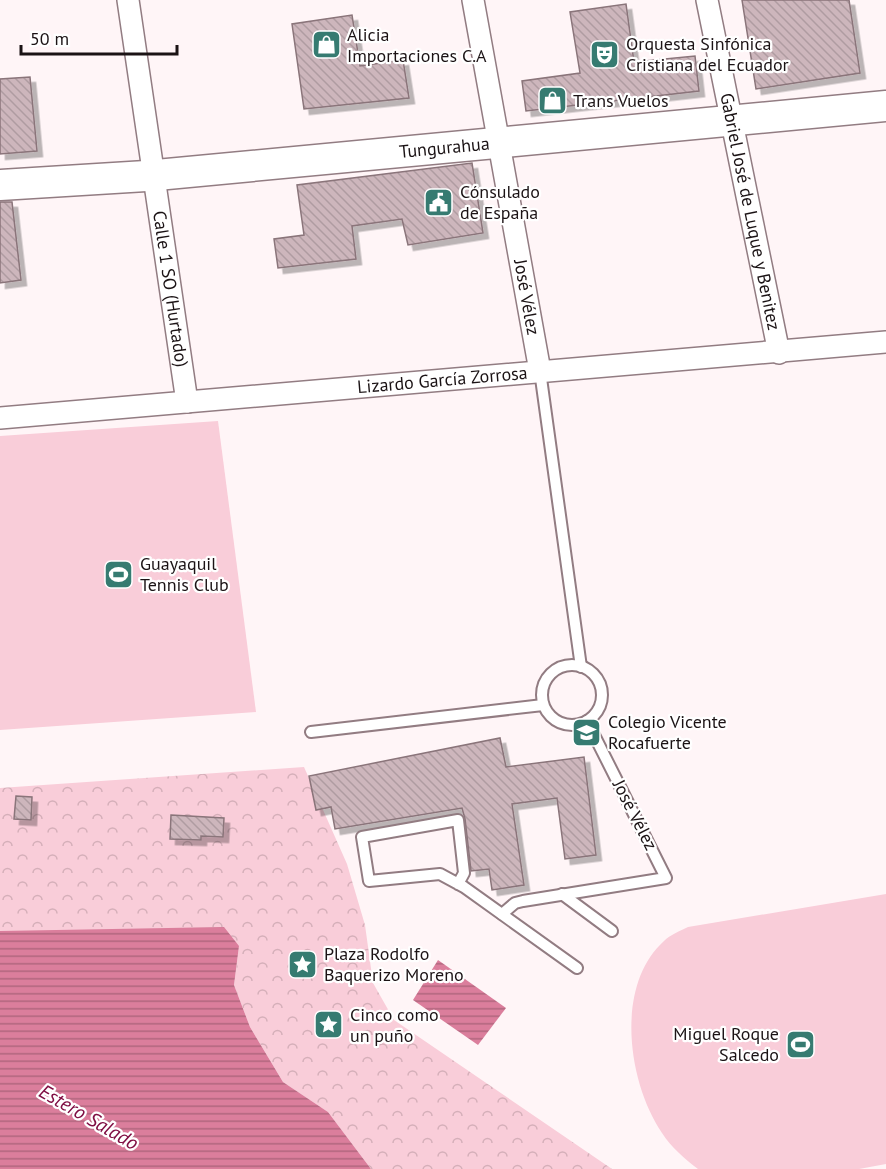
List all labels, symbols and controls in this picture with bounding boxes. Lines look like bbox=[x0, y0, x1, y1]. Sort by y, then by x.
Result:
scale bar bbox=[21, 18, 177, 56]
place label: Alicia Importaciones C.A bbox=[347, 23, 487, 67]
text: 50 m bbox=[30, 27, 69, 50]
shop icon: Alicia Importaciones C.A bbox=[310, 29, 342, 61]
place label: Orquesta Sinfónica Cristiana del Ecuador bbox=[626, 32, 789, 76]
theatre icon: Orquesta Sinfónica Cristiana del Ecuador bbox=[589, 38, 621, 70]
shop icon: Trans Vuelos bbox=[536, 85, 568, 117]
place label: Trans Vuelos bbox=[573, 89, 669, 112]
street label: Gabriel José de Luque y Benitez bbox=[715, 91, 786, 332]
street label: Tungurahua bbox=[398, 132, 491, 163]
place label: Cónsulado de España bbox=[460, 180, 540, 224]
public building icon: Cónsulado de España bbox=[423, 186, 455, 218]
street label: Calle 1 SO (Hurtado) bbox=[148, 209, 194, 368]
street label: José Vélez bbox=[509, 256, 545, 337]
street label: Lizardo García Zorrosa bbox=[356, 361, 528, 398]
place label: Guayaquil Tennis Club bbox=[140, 552, 229, 596]
sports icon: Guayaquil Tennis Club bbox=[103, 558, 135, 590]
place label: Colegio Vicente Rocafuerte bbox=[608, 710, 727, 754]
school or university icon: Colegio Vicente Rocafuerte bbox=[571, 716, 603, 748]
street label: José Vélez bbox=[607, 775, 663, 854]
place label: Plaza Rodolfo Baquerizo Moreno bbox=[324, 942, 464, 986]
place icon: Plaza Rodolfo Baquerizo Moreno bbox=[287, 948, 319, 980]
place label: Cinco como un puño bbox=[350, 1003, 439, 1047]
place icon: Cinco como un puño bbox=[313, 1009, 345, 1041]
place label: Miguel Roque Salcedo bbox=[673, 1022, 779, 1066]
sports icon: Miguel Roque Salcedo bbox=[784, 1028, 816, 1060]
water label: Estero Salado bbox=[35, 1078, 143, 1156]

